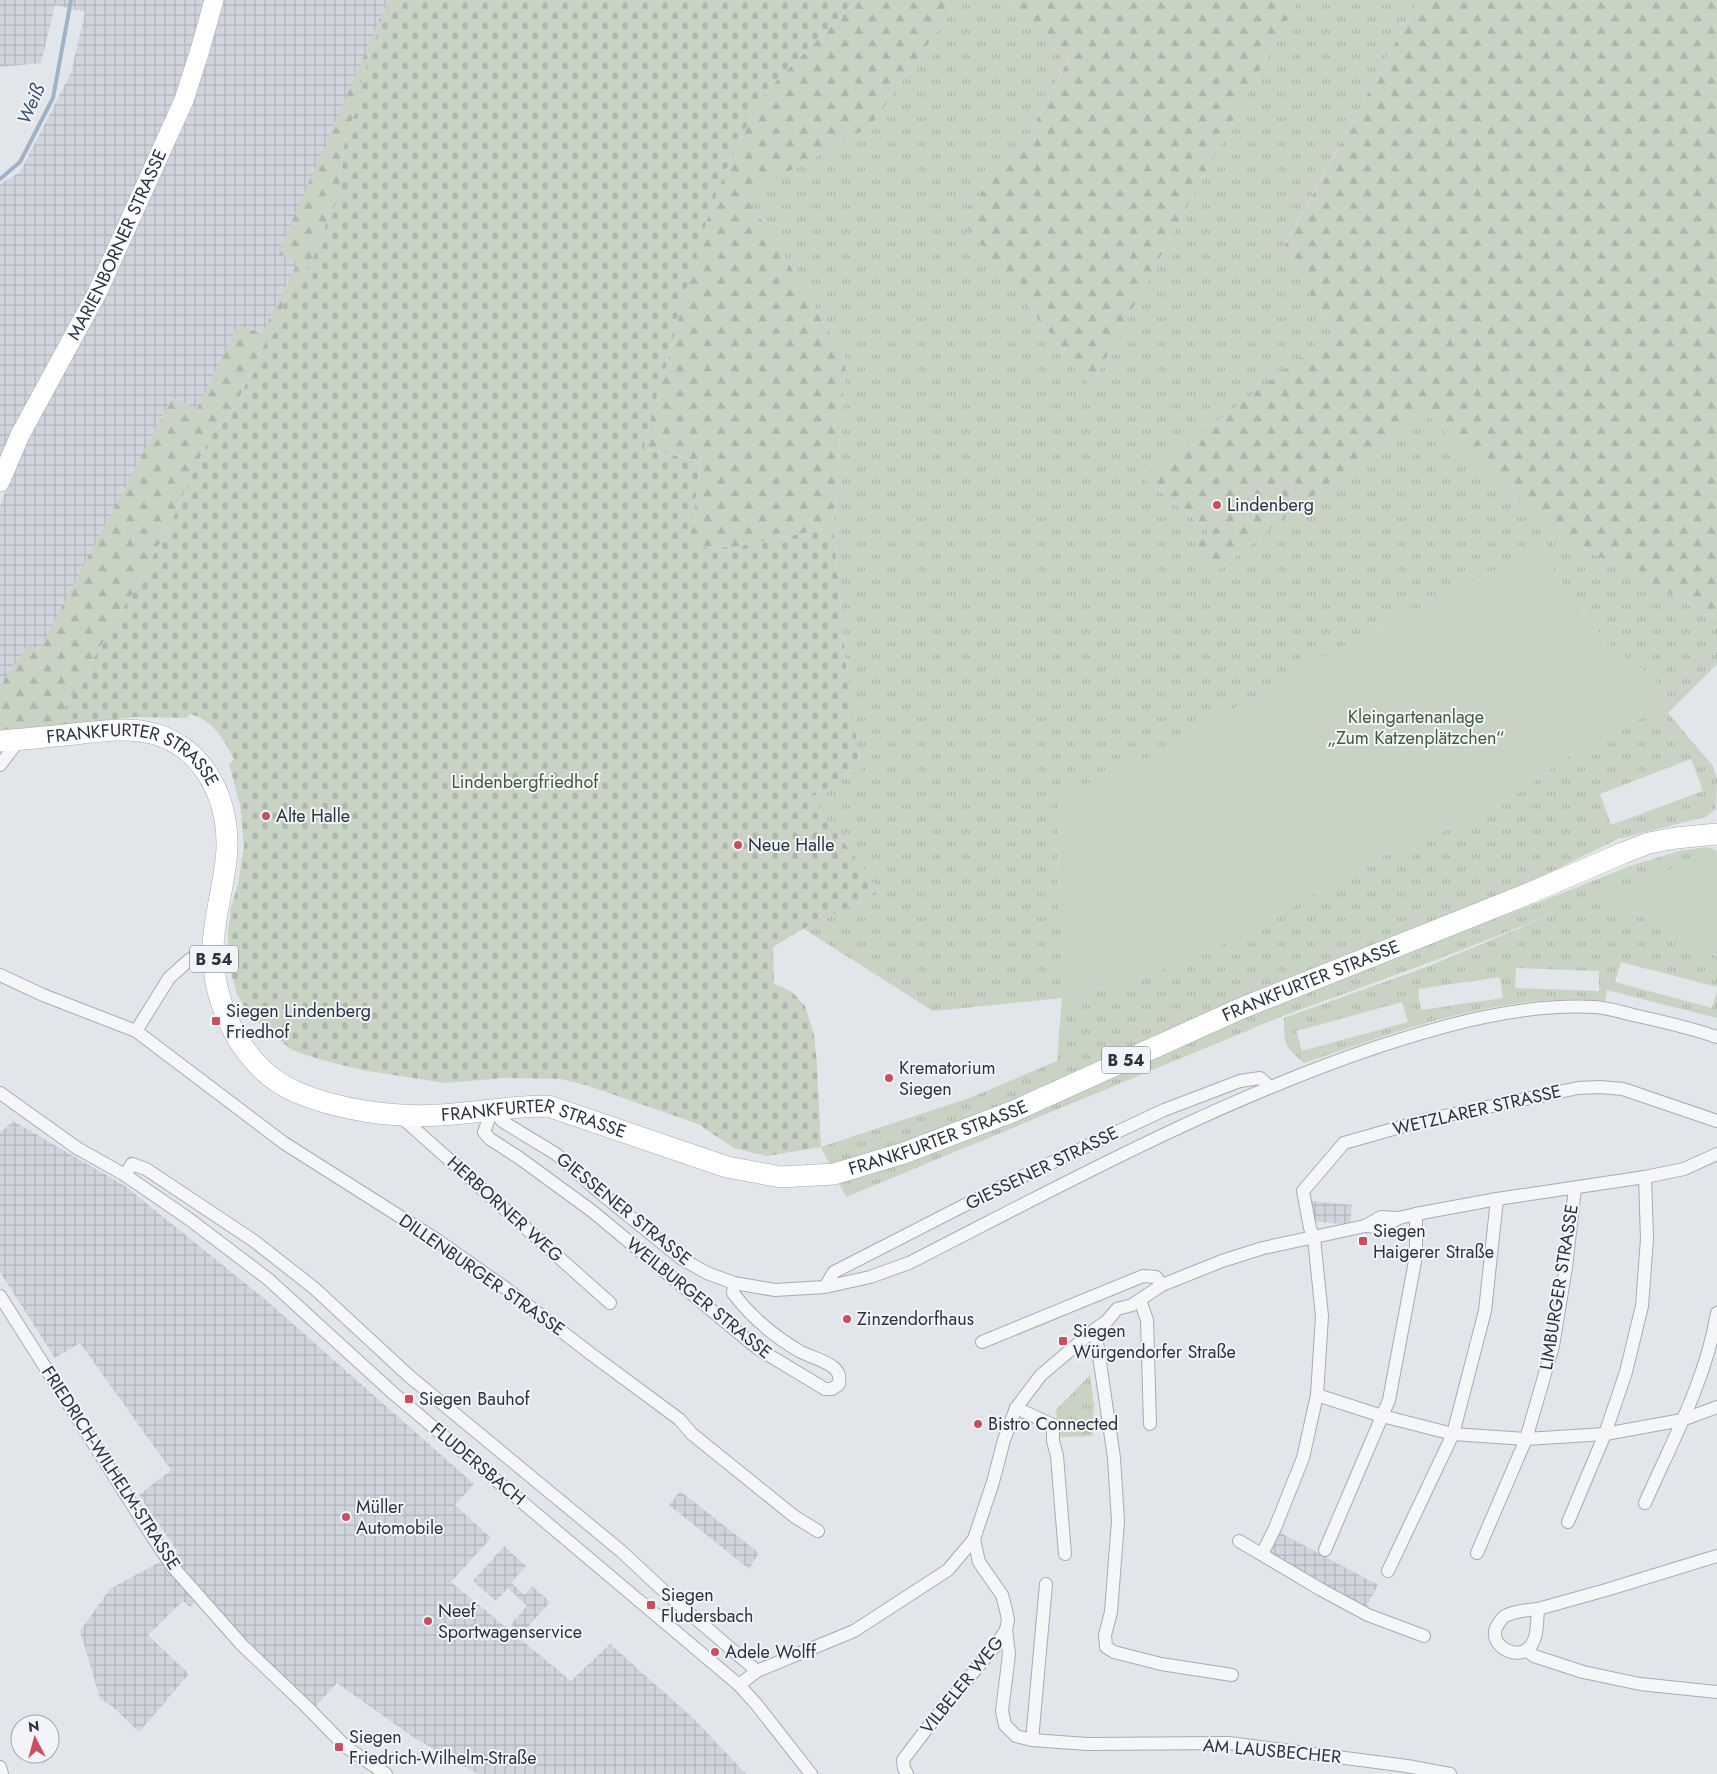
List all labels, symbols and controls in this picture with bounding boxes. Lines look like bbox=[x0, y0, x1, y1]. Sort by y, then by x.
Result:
water label: Weiß bbox=[10, 79, 52, 128]
street label: MARIENBORNER STRASSE bbox=[61, 145, 173, 345]
place label: Lindenberg bbox=[1227, 492, 1314, 518]
marker: Lindenberg bbox=[1211, 499, 1223, 511]
park label: Kleingartenanlage „Zum Katzenplätzchen“ bbox=[1328, 704, 1504, 751]
street label: FRANKFURTER STRASSE bbox=[45, 717, 225, 791]
park label: Lindenbergfriedhof bbox=[452, 769, 599, 795]
place label: Alte Halle bbox=[276, 803, 350, 829]
marker: Alte Halle bbox=[260, 810, 272, 822]
place label: Neue Halle bbox=[748, 832, 834, 858]
marker: Neue Halle bbox=[732, 839, 744, 851]
street label: FRANKFURTER STRASSE bbox=[1218, 933, 1404, 1028]
road number: B 54 bbox=[190, 946, 238, 972]
place label: Siegen Lindenberg Friedhof bbox=[226, 998, 371, 1045]
marker: Siegen Lindenberg Friedhof bbox=[210, 1015, 222, 1027]
road number: B 54 bbox=[1102, 1046, 1150, 1074]
place label: Krematorium Siegen bbox=[899, 1055, 996, 1102]
marker: Krematorium Siegen bbox=[883, 1072, 895, 1084]
street label: WETZLARER STRASSE bbox=[1390, 1078, 1564, 1142]
street label: FRANKFURTER STRASSE bbox=[440, 1093, 630, 1145]
street label: FRANKFURTER STRASSE bbox=[845, 1093, 1032, 1182]
street label: GIESSENER STRASSE bbox=[961, 1120, 1123, 1216]
street label: GIESSENER STRASSE bbox=[551, 1146, 697, 1272]
street label: HERBORNER WEG bbox=[441, 1150, 569, 1268]
street label: LIMBURGER STRASSE bbox=[1533, 1202, 1585, 1372]
street label: DILLENBURGER STRASSE bbox=[394, 1208, 570, 1342]
place label: Siegen Haigerer Straße bbox=[1373, 1218, 1494, 1265]
street label: WEILBURGER STRASSE bbox=[621, 1231, 777, 1365]
marker: Siegen Haigerer Straße bbox=[1357, 1235, 1369, 1247]
place label: Zinzendorfhaus bbox=[857, 1306, 974, 1332]
marker: Zinzendorfhaus bbox=[841, 1313, 853, 1325]
place label: Siegen Würgendorfer Straße bbox=[1073, 1318, 1236, 1365]
marker: Siegen Würgendorfer Straße bbox=[1057, 1335, 1069, 1347]
street label: FRIEDRICH-WILHELM-STRASSE bbox=[35, 1361, 187, 1575]
place label: Siegen Bauhof bbox=[419, 1386, 531, 1412]
marker: Siegen Bauhof bbox=[403, 1393, 415, 1405]
place label: Bistro Connected bbox=[988, 1411, 1118, 1437]
street label: FLUDERSBACH bbox=[425, 1417, 531, 1511]
marker: Bistro Connected bbox=[972, 1418, 984, 1430]
place label: Müller Automobile bbox=[356, 1494, 443, 1541]
marker: Müller Automobile bbox=[340, 1511, 352, 1523]
place label: Siegen Fludersbach bbox=[661, 1582, 754, 1629]
place label: Neef Sportwagenservice bbox=[438, 1598, 582, 1645]
marker: Siegen Fludersbach bbox=[645, 1599, 657, 1611]
marker: Neef Sportwagenservice bbox=[422, 1615, 434, 1627]
street label: VILBELER WEG bbox=[914, 1630, 1010, 1740]
place label: Adele Wolff bbox=[725, 1639, 817, 1665]
marker: Adele Wolff bbox=[709, 1646, 721, 1658]
north arrow bbox=[10, 1714, 60, 1764]
text: N bbox=[27, 1716, 40, 1737]
place label: Siegen Friedrich-Wilhelm-Straße bbox=[349, 1724, 537, 1771]
street label: AM LAUSBECHER bbox=[1202, 1732, 1342, 1770]
marker: Siegen Friedrich-Wilhelm-Straße bbox=[333, 1741, 345, 1753]

